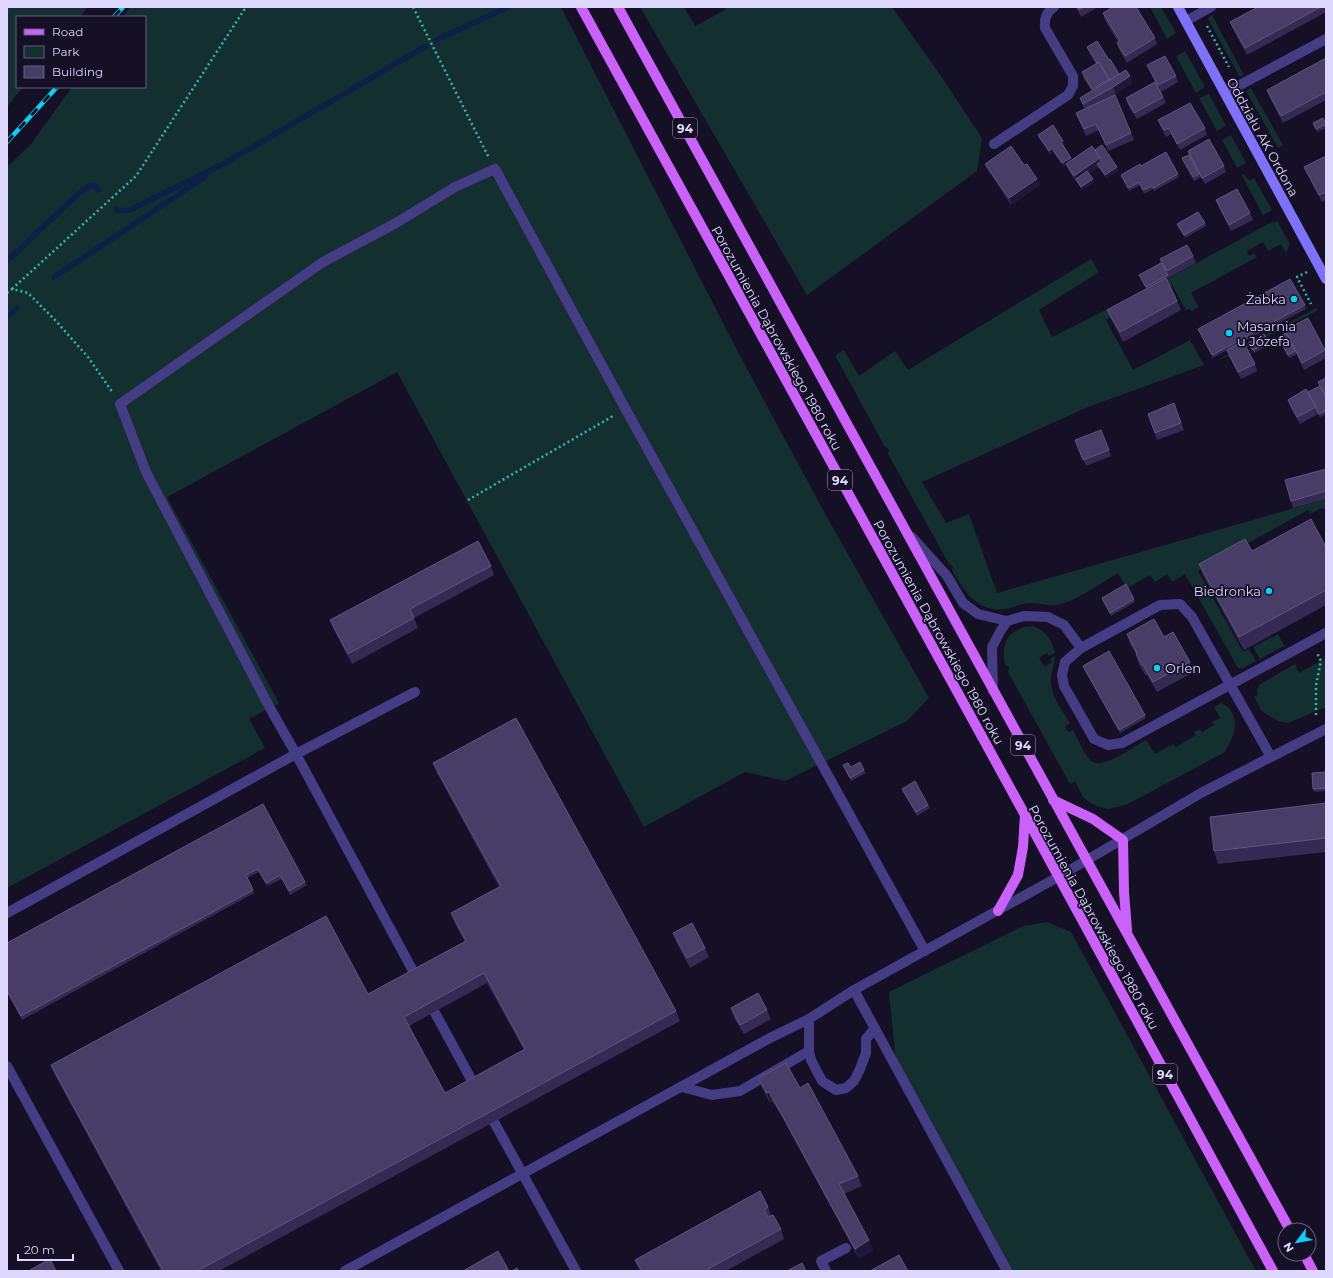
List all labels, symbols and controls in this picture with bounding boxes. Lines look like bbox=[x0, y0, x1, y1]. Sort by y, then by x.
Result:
legend bbox=[16, 16, 146, 88]
text: Road bbox=[52, 24, 83, 39]
text: Park bbox=[52, 44, 80, 59]
text: Building bbox=[52, 64, 103, 79]
street label: Oddziału AK Ordona bbox=[1224, 75, 1302, 199]
road number: 94 bbox=[673, 118, 697, 138]
street label: Porozumienia Dąbrowskiego 1980 roku bbox=[708, 223, 846, 453]
place label: Żabka bbox=[1246, 291, 1286, 307]
marker: Żabka bbox=[1289, 294, 1299, 304]
place label: Masarnia u Józefa bbox=[1237, 318, 1296, 349]
marker: Masarnia u Józefa bbox=[1224, 328, 1234, 338]
road number: 94 bbox=[828, 470, 852, 490]
street label: Porozumienia Dąbrowskiego 1980 roku bbox=[870, 517, 1008, 747]
place label: Biedronka bbox=[1194, 583, 1261, 599]
marker: Biedronka bbox=[1264, 586, 1274, 596]
place label: Orlen bbox=[1165, 660, 1201, 676]
marker: Orlen bbox=[1152, 663, 1162, 673]
road number: 94 bbox=[1011, 735, 1035, 755]
street label: Porozumienia Dąbrowskiego 1980 roku bbox=[1025, 802, 1163, 1032]
road number: 94 bbox=[1153, 1064, 1177, 1084]
north arrow bbox=[1277, 1222, 1317, 1262]
scale bar bbox=[18, 1236, 73, 1262]
text: N bbox=[1280, 1240, 1297, 1255]
text: 20 m bbox=[24, 1242, 55, 1257]

